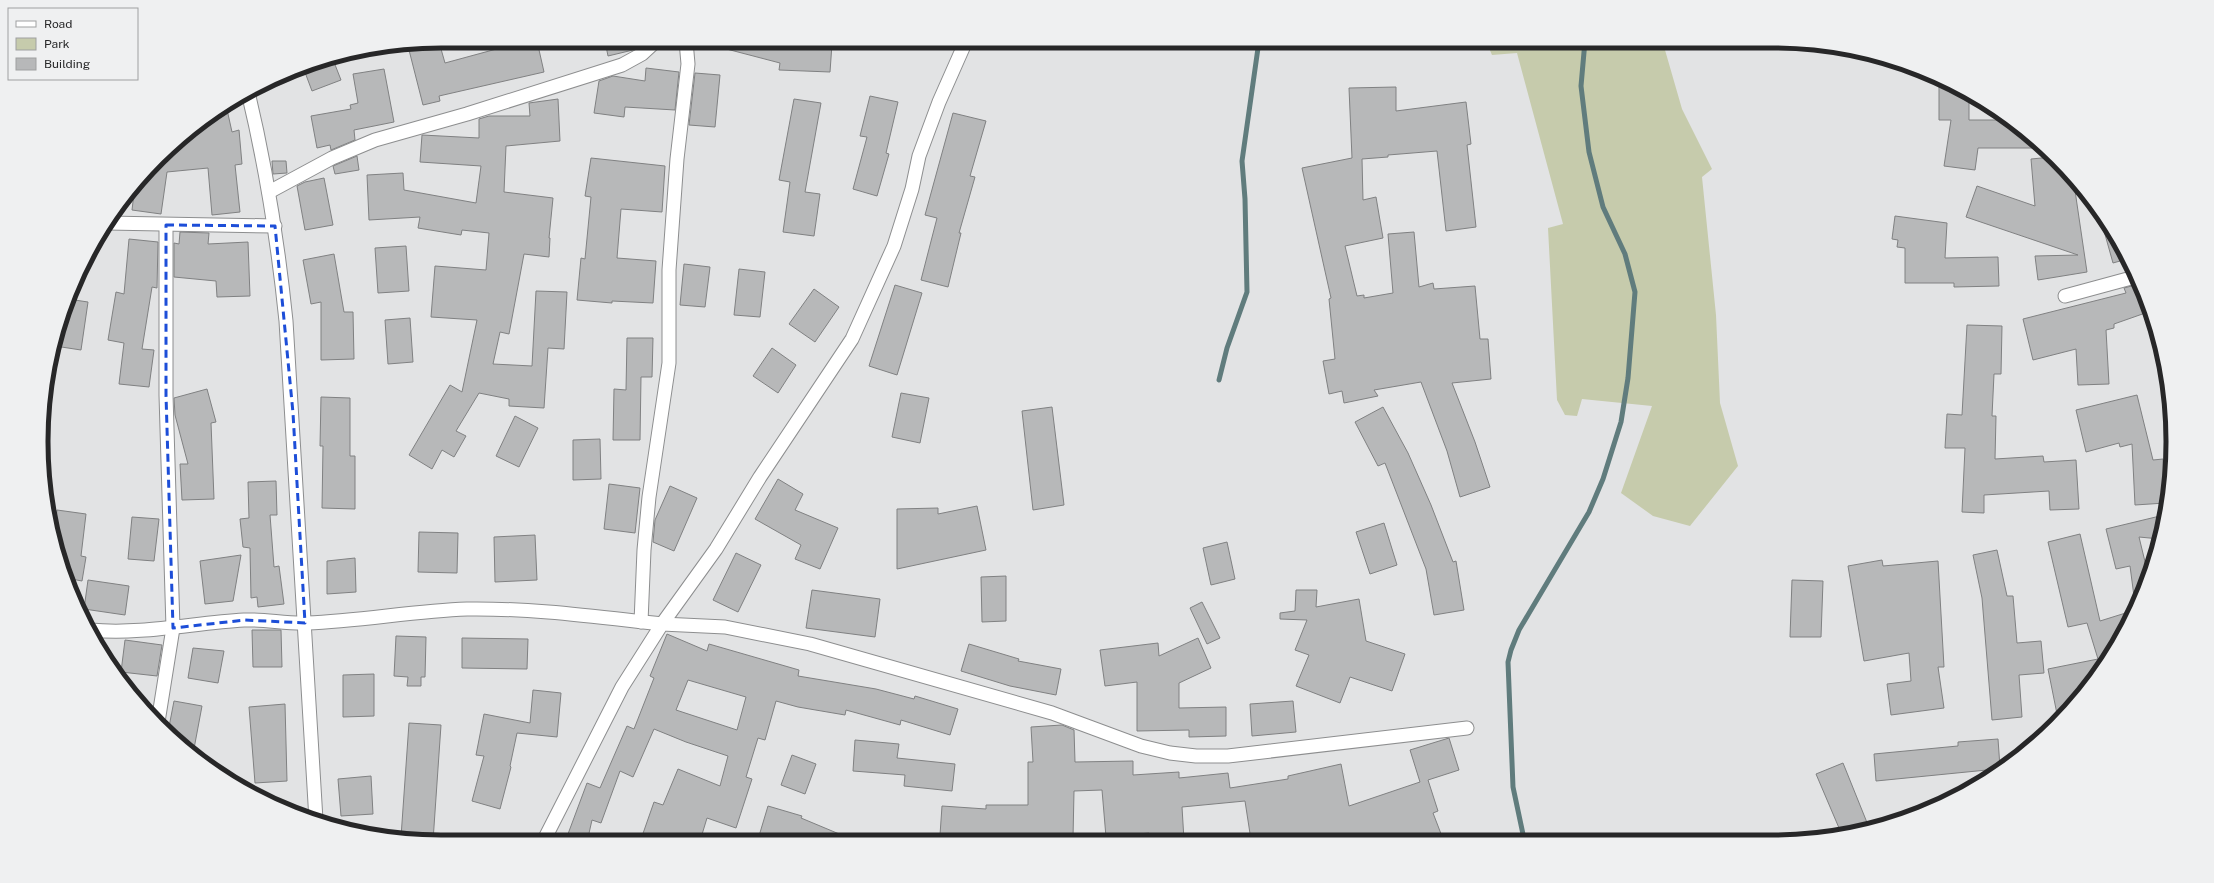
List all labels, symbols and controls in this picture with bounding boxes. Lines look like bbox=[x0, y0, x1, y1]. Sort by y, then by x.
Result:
legend bbox=[8, 8, 138, 80]
text: Road bbox=[44, 17, 72, 31]
text: Park bbox=[44, 37, 70, 51]
text: Building bbox=[44, 57, 90, 71]

